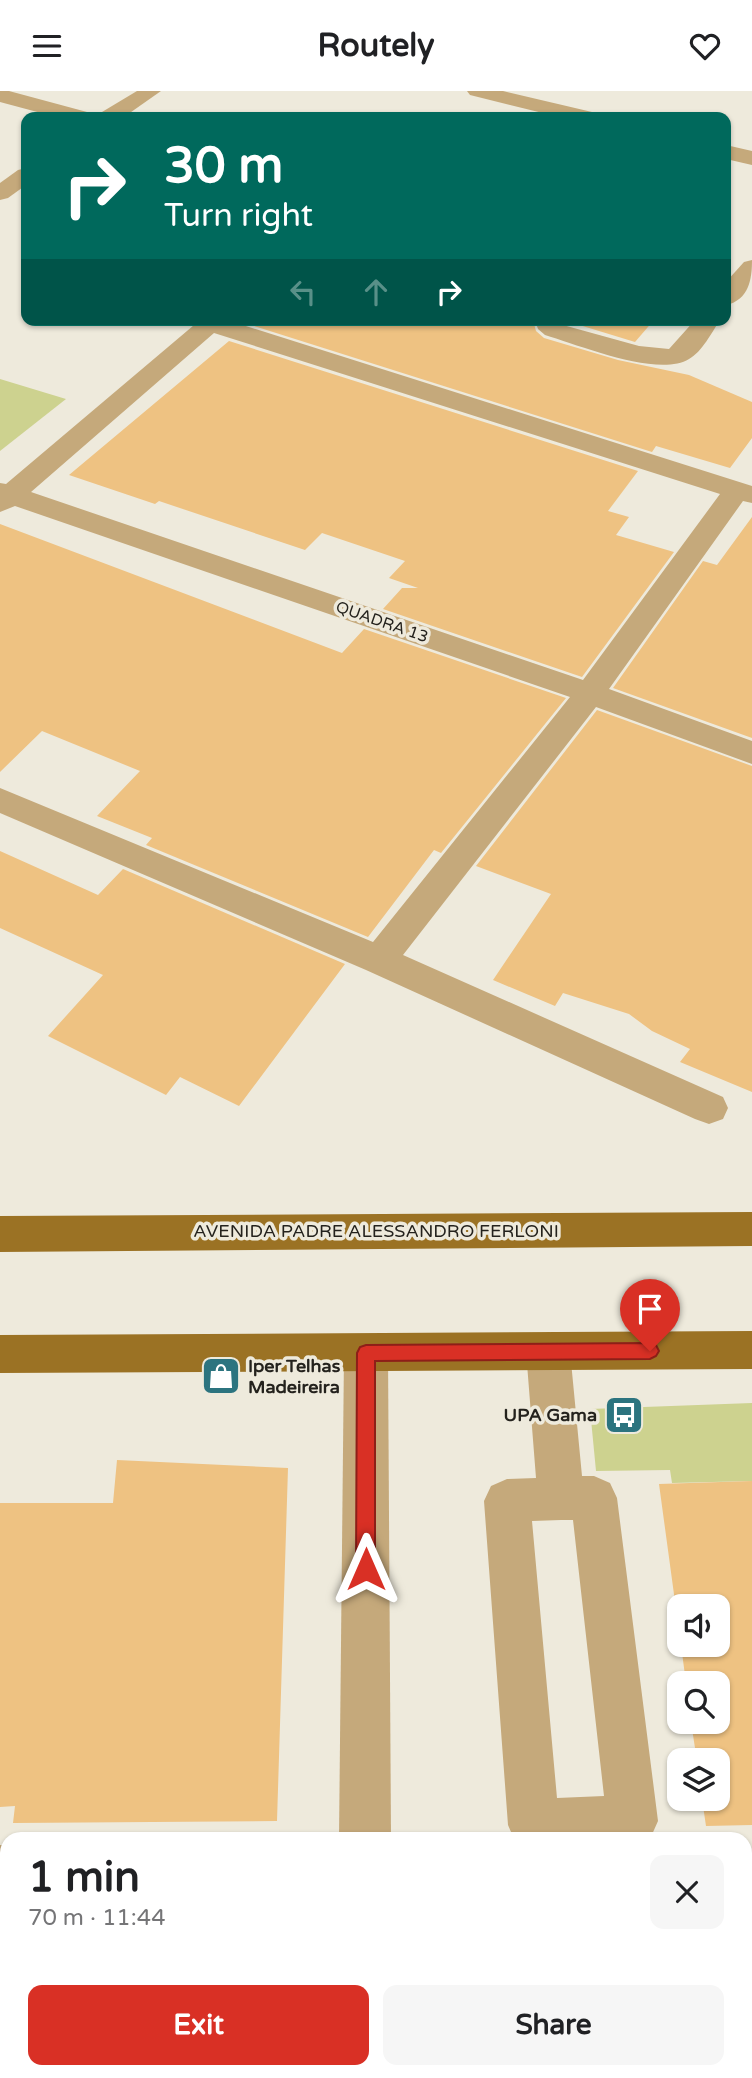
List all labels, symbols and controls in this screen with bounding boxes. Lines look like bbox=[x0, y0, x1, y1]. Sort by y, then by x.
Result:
icon: menu bbox=[28, 27, 66, 65]
text: Routely bbox=[318, 27, 435, 65]
icon: heart bbox=[686, 27, 724, 65]
text: 30 m bbox=[164, 137, 283, 196]
icon: right bbox=[49, 140, 140, 231]
text: Turn right bbox=[164, 197, 313, 235]
icon: left bbox=[284, 273, 322, 311]
icon: ahead bbox=[357, 273, 395, 311]
icon: right bbox=[430, 273, 468, 311]
street label: QUADRA 13 bbox=[333, 597, 431, 647]
street label: AVENIDA PADRE ALESSANDRO FERLONI bbox=[193, 1220, 559, 1242]
pin bbox=[620, 1279, 680, 1351]
icon: arrive bbox=[631, 1290, 669, 1328]
shop icon: Iper Telhas Madeireira bbox=[200, 1355, 242, 1397]
place label: Iper Telhas Madeireira bbox=[248, 1355, 341, 1398]
bus stop icon: UPA Gama bbox=[603, 1394, 645, 1436]
place label: UPA Gama bbox=[504, 1404, 597, 1426]
position arrow bbox=[329, 1532, 403, 1606]
map controls bbox=[667, 1594, 730, 1811]
button: sound bbox=[667, 1594, 730, 1657]
button: search bbox=[667, 1671, 730, 1734]
button: layers bbox=[667, 1748, 730, 1811]
text: 1 min bbox=[28, 1852, 140, 1903]
button: close bbox=[650, 1855, 724, 1929]
text: 70 m · 11:44 bbox=[28, 1904, 166, 1932]
button: Exit bbox=[28, 1985, 369, 2065]
button: Share bbox=[383, 1985, 724, 2065]

